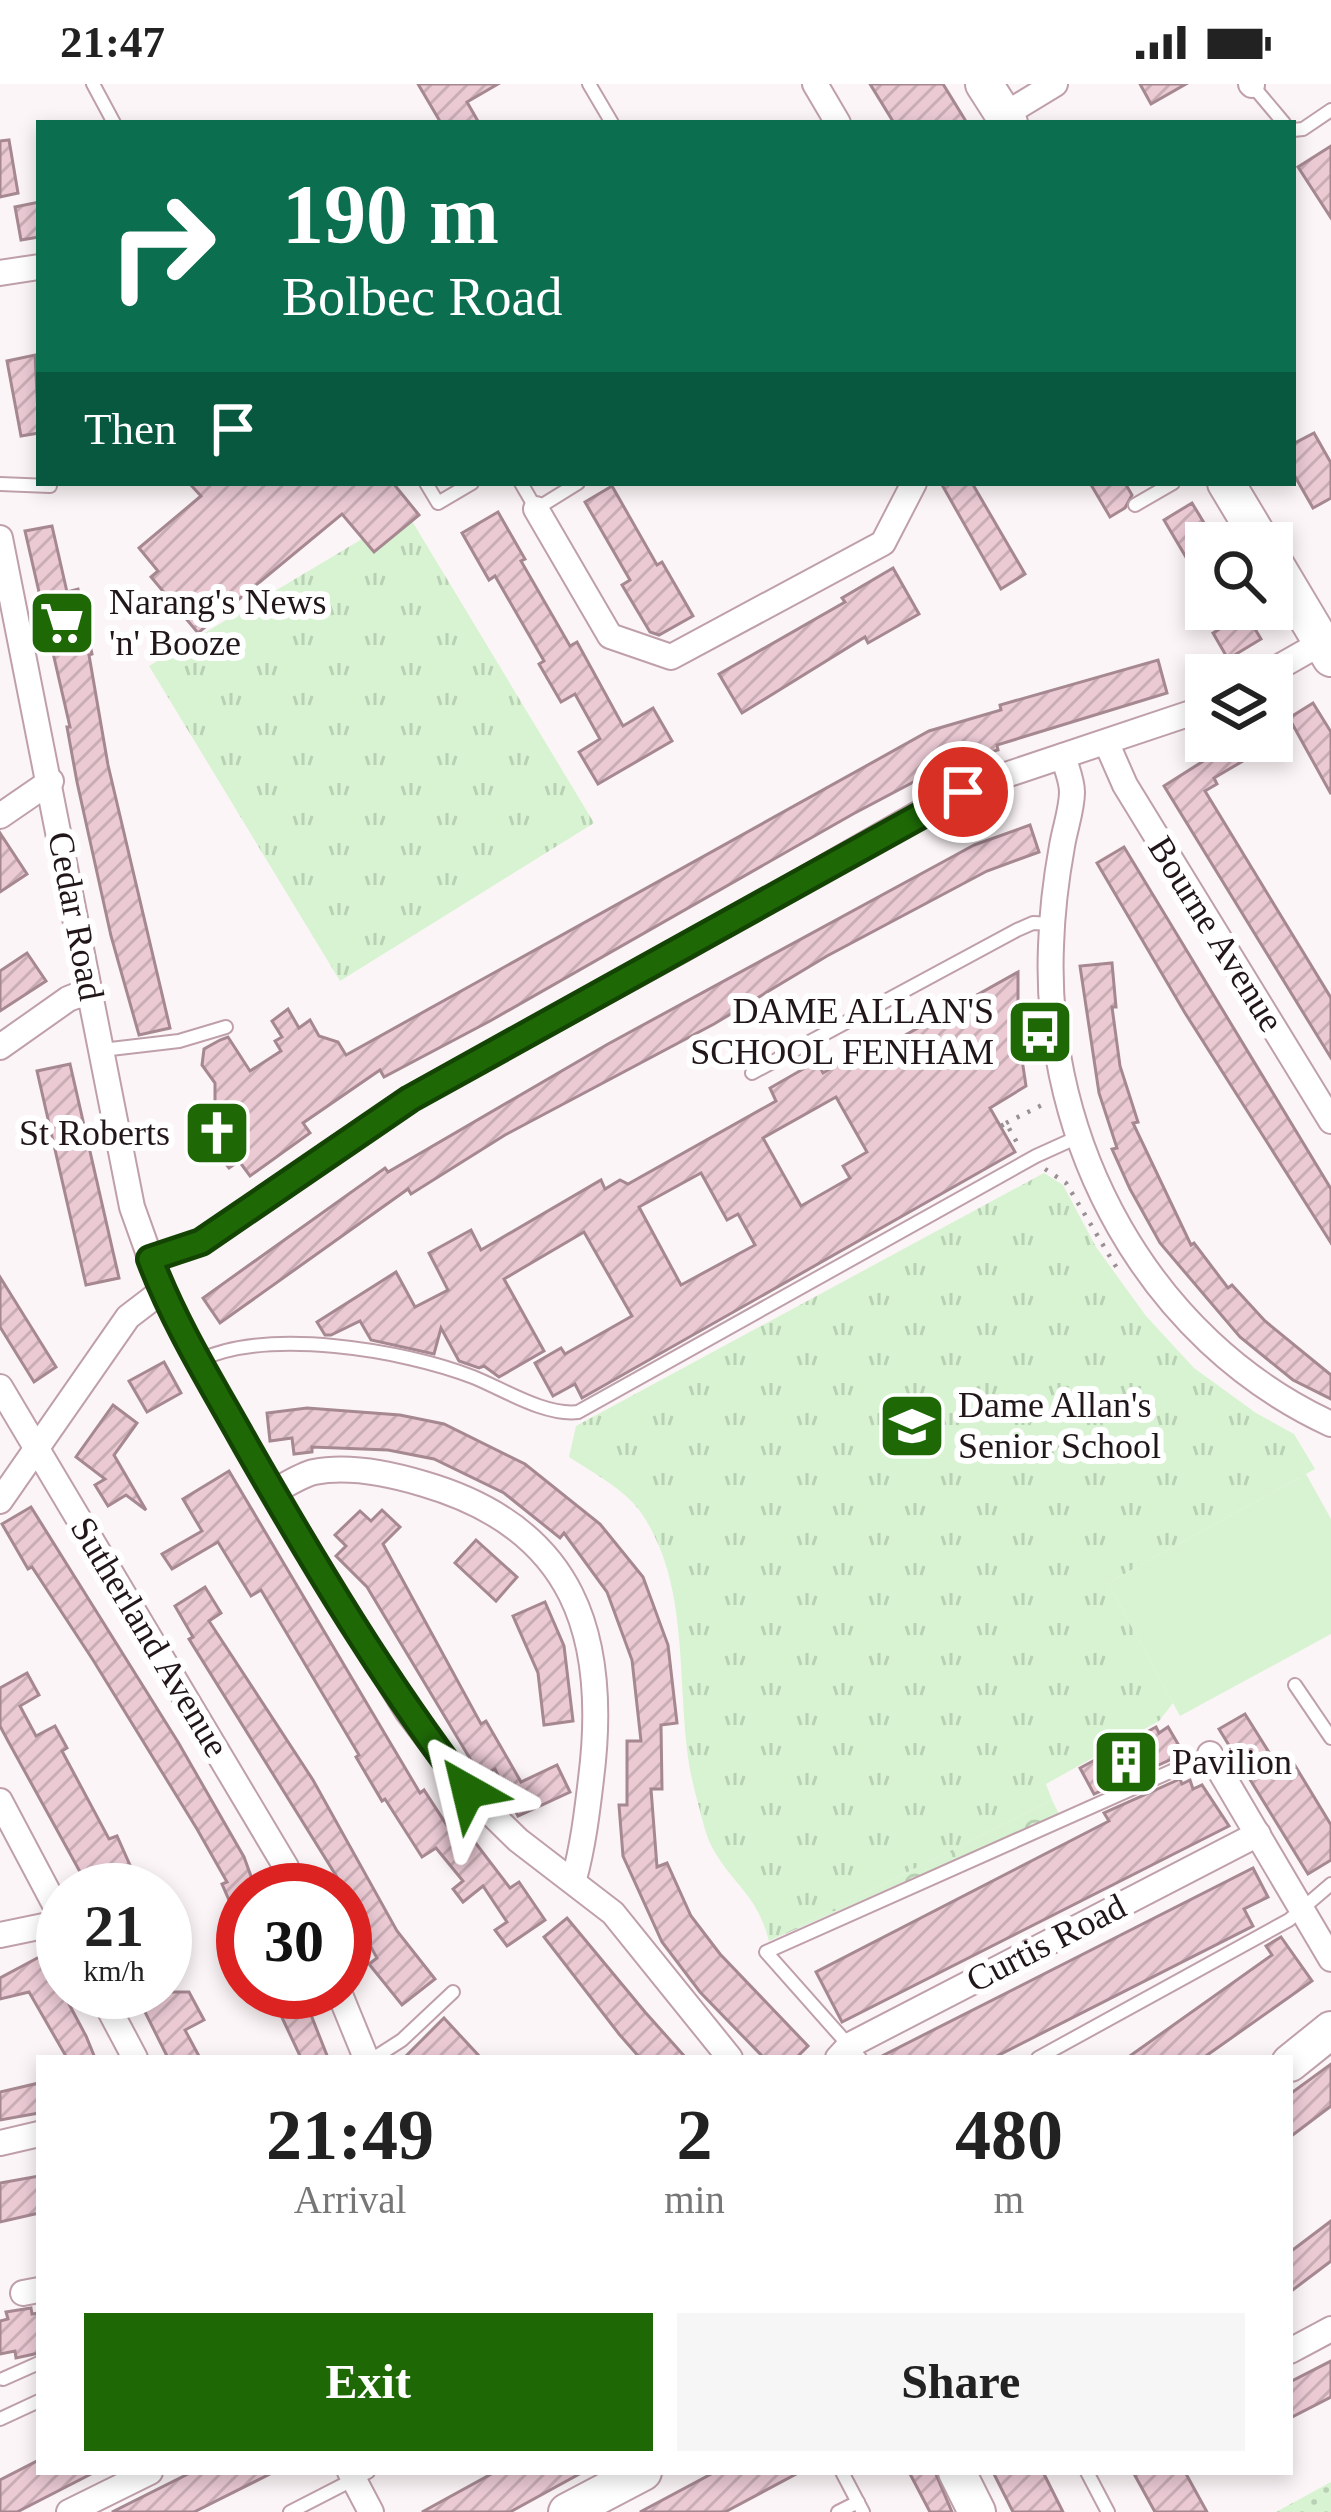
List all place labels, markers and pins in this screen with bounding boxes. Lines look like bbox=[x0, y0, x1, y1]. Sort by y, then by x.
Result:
place label: Narang's News 'n' Booze bbox=[109, 582, 326, 663]
supermarket icon: Narang's News 'n' Booze bbox=[27, 588, 97, 658]
pin bbox=[912, 741, 1014, 843]
place label: DAME ALLAN'S SCHOOL FENHAM bbox=[690, 991, 994, 1072]
bus stop icon: DAME ALLAN'S SCHOOL FENHAM bbox=[1005, 997, 1075, 1067]
church icon: St Roberts bbox=[182, 1098, 252, 1168]
place label: St Roberts bbox=[19, 1113, 170, 1153]
place label: Dame Allan's Senior School bbox=[958, 1385, 1161, 1466]
school or university icon: Dame Allan's Senior School bbox=[877, 1391, 947, 1461]
building icon: Pavilion bbox=[1091, 1727, 1161, 1797]
place label: Pavilion bbox=[1172, 1742, 1292, 1782]

